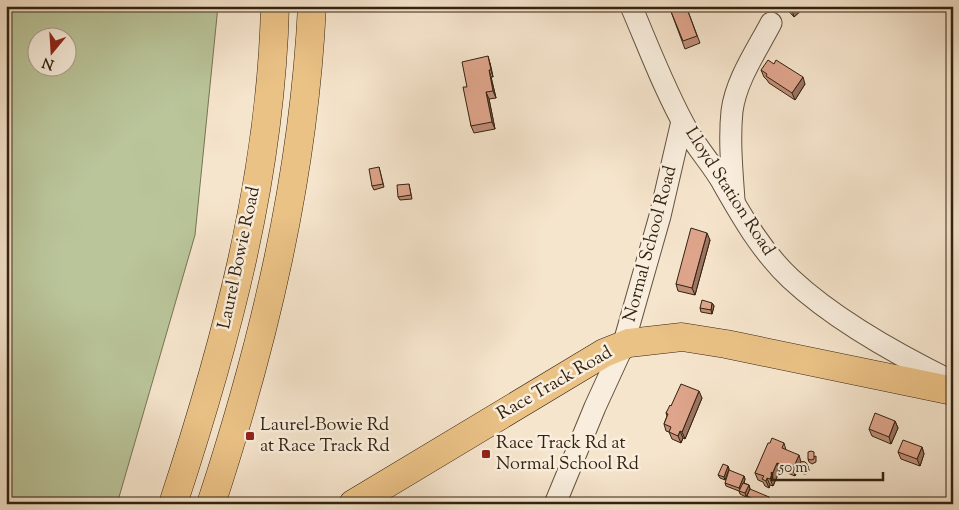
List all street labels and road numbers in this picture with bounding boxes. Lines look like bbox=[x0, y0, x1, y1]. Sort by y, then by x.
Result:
street label: Lloyd Station Road bbox=[678, 123, 780, 261]
street label: Normal School Road bbox=[618, 163, 684, 325]
street label: Laurel Bowie Road bbox=[212, 184, 268, 332]
street label: Race Track Road bbox=[492, 340, 618, 428]

